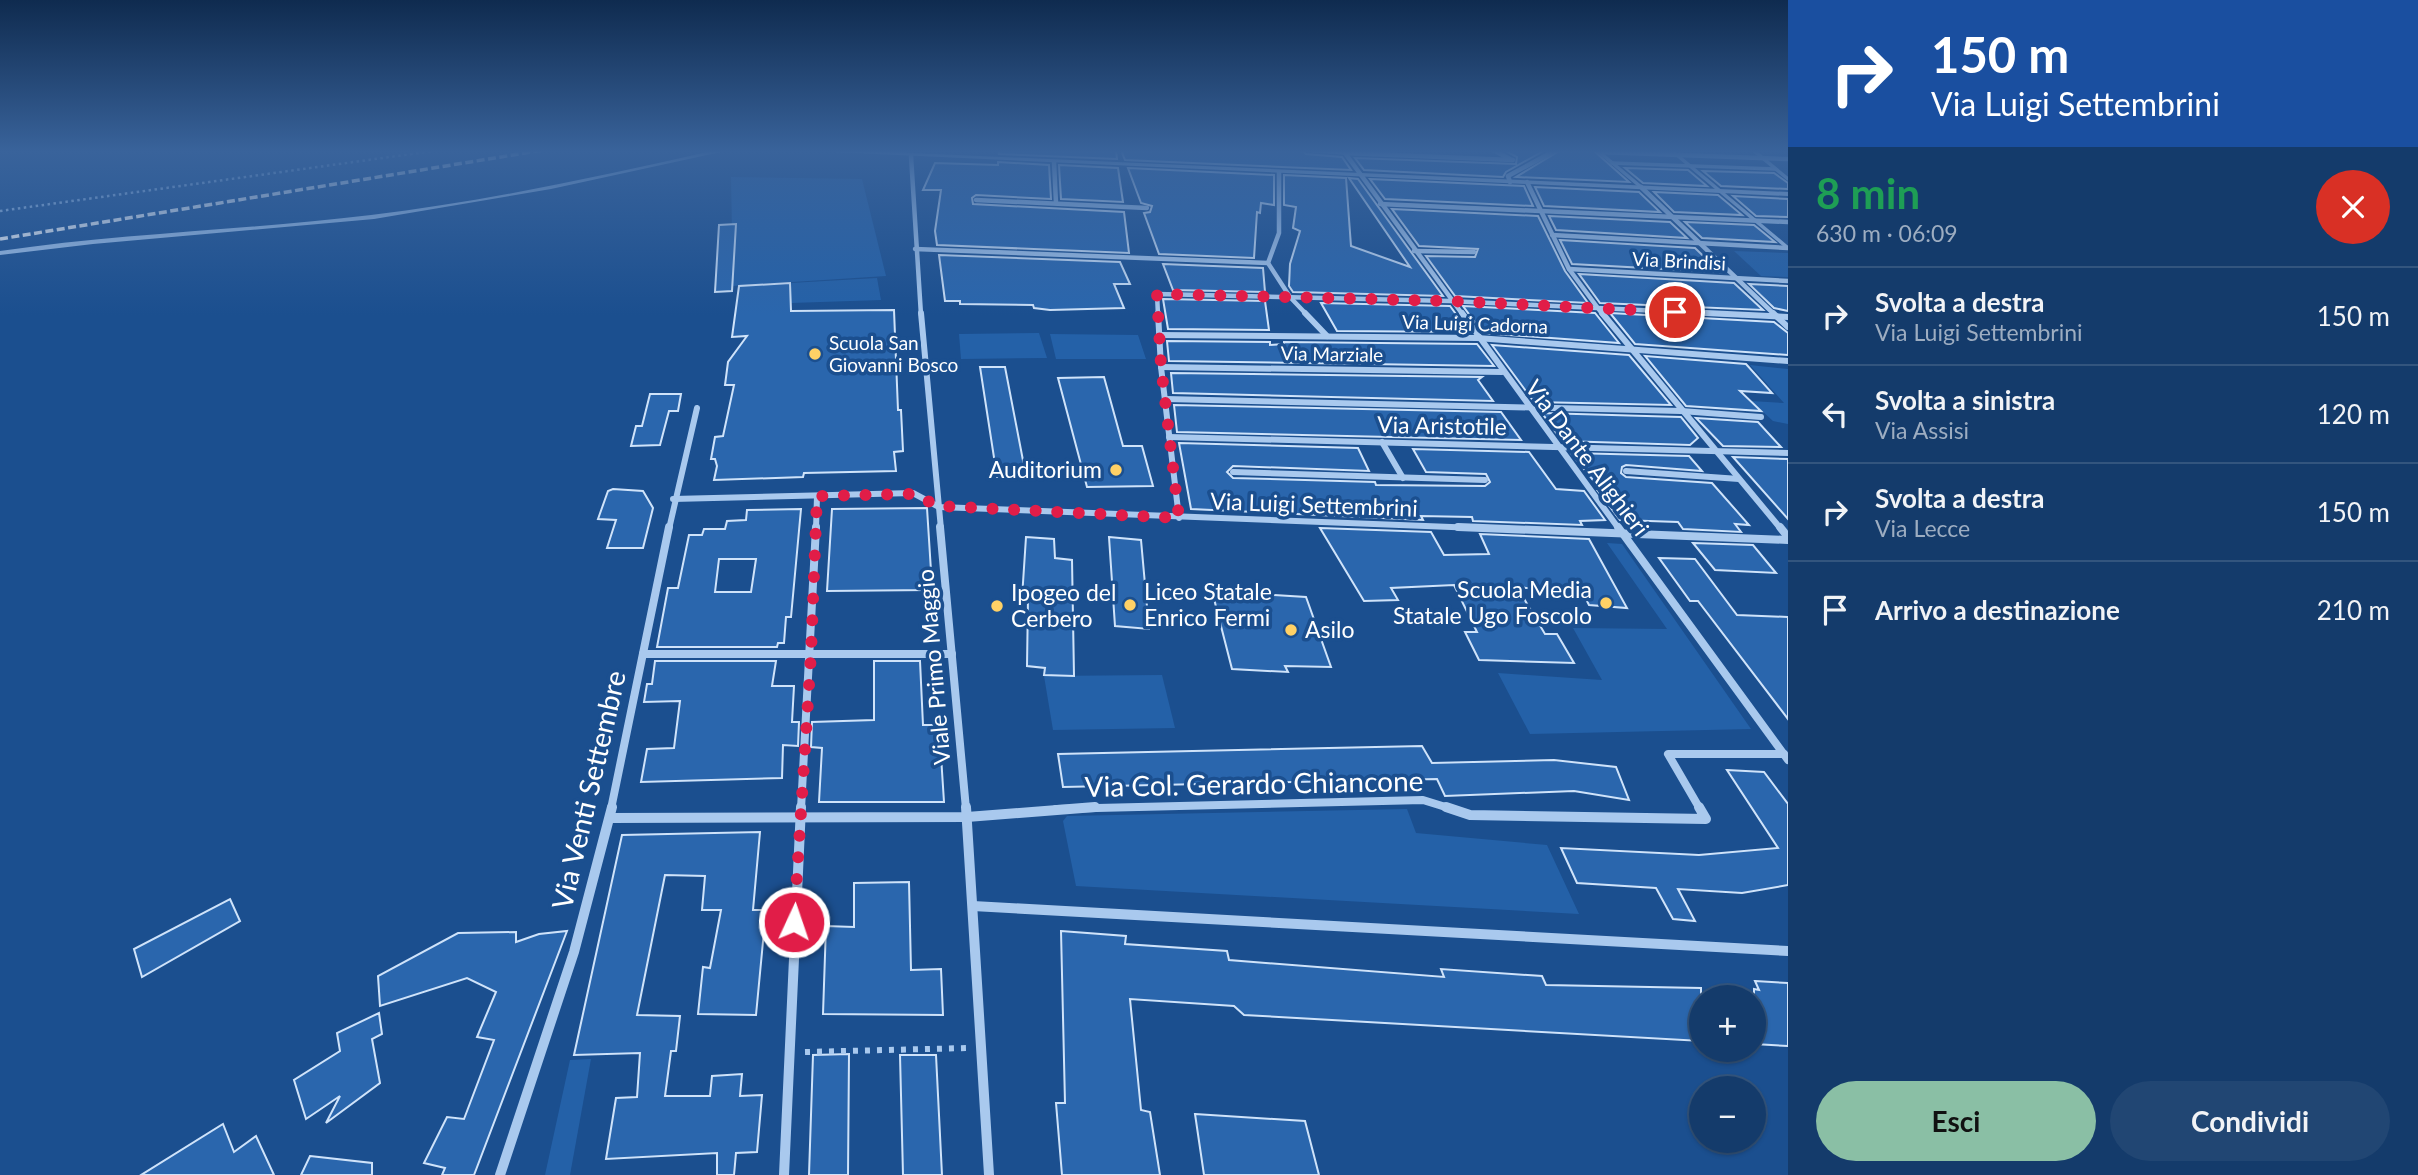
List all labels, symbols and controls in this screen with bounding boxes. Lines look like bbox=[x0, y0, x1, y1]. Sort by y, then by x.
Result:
text: 150 m bbox=[1931, 25, 2069, 83]
icon: right bbox=[1816, 28, 1907, 119]
text: Via Luigi Settembrini bbox=[1931, 84, 2220, 123]
text: 8 min bbox=[1816, 168, 1920, 218]
button: close bbox=[2316, 170, 2390, 244]
text: 630 m · 06:09 bbox=[1816, 219, 1958, 247]
street label: Via Brindisi bbox=[1632, 247, 1727, 274]
pin bbox=[1645, 282, 1705, 342]
text: Svolta a destra bbox=[1875, 286, 2045, 318]
icon: arrive bbox=[1656, 293, 1694, 331]
icon: right bbox=[1816, 297, 1854, 335]
text: 150 m bbox=[2317, 300, 2390, 332]
street label: Via Luigi Cadorna bbox=[1402, 309, 1548, 338]
text: Via Luigi Settembrini bbox=[1875, 318, 2083, 346]
place label: Scuola San Giovanni Bosco bbox=[829, 331, 958, 376]
street label: Via Marziale bbox=[1281, 341, 1383, 366]
marker: Scuola San Giovanni Bosco bbox=[807, 346, 823, 362]
street label: Via Dante Alighieri bbox=[1520, 374, 1656, 541]
text: Svolta a sinistra bbox=[1875, 384, 2055, 416]
icon: left bbox=[1816, 395, 1854, 433]
text: 120 m bbox=[2317, 398, 2390, 430]
street label: Via Aristotile bbox=[1377, 410, 1507, 440]
text: Via Assisi bbox=[1875, 416, 1969, 444]
place label: Auditorium bbox=[989, 455, 1102, 483]
marker: Auditorium bbox=[1108, 462, 1124, 478]
text: Svolta a destra bbox=[1875, 482, 2045, 514]
street label: Via Luigi Settembrini bbox=[1210, 486, 1418, 522]
icon: right bbox=[1816, 493, 1854, 531]
text: 150 m bbox=[2317, 496, 2390, 528]
text: Via Lecce bbox=[1875, 514, 1970, 542]
street label: Viale Primo Maggio bbox=[911, 568, 956, 766]
place label: Scuola Media Statale Ugo Foscolo bbox=[1393, 575, 1592, 629]
place label: Liceo Statale Enrico Fermi bbox=[1144, 577, 1272, 631]
place label: Ipogeo del Cerbero bbox=[1011, 578, 1116, 632]
icon: arrive bbox=[1816, 591, 1854, 629]
text: Arrivo a destinazione bbox=[1875, 594, 2120, 626]
text: 210 m bbox=[2317, 594, 2390, 626]
marker: Scuola Media Statale Ugo Foscolo bbox=[1598, 595, 1614, 611]
marker: Liceo Statale Enrico Fermi bbox=[1122, 597, 1138, 613]
marker: Ipogeo del Cerbero bbox=[989, 598, 1005, 614]
place label: Asilo bbox=[1305, 615, 1355, 643]
marker: Asilo bbox=[1283, 622, 1299, 638]
street label: Via Venti Settembre bbox=[544, 667, 632, 912]
street label: Via Col. Gerardo Chiancone bbox=[1084, 763, 1424, 803]
position arrow bbox=[757, 885, 831, 959]
map controls bbox=[1689, 985, 1766, 1153]
button: + bbox=[1689, 985, 1766, 1062]
button: − bbox=[1689, 1076, 1766, 1153]
button: Esci bbox=[1816, 1081, 2096, 1161]
button: Condividi bbox=[2110, 1081, 2390, 1161]

